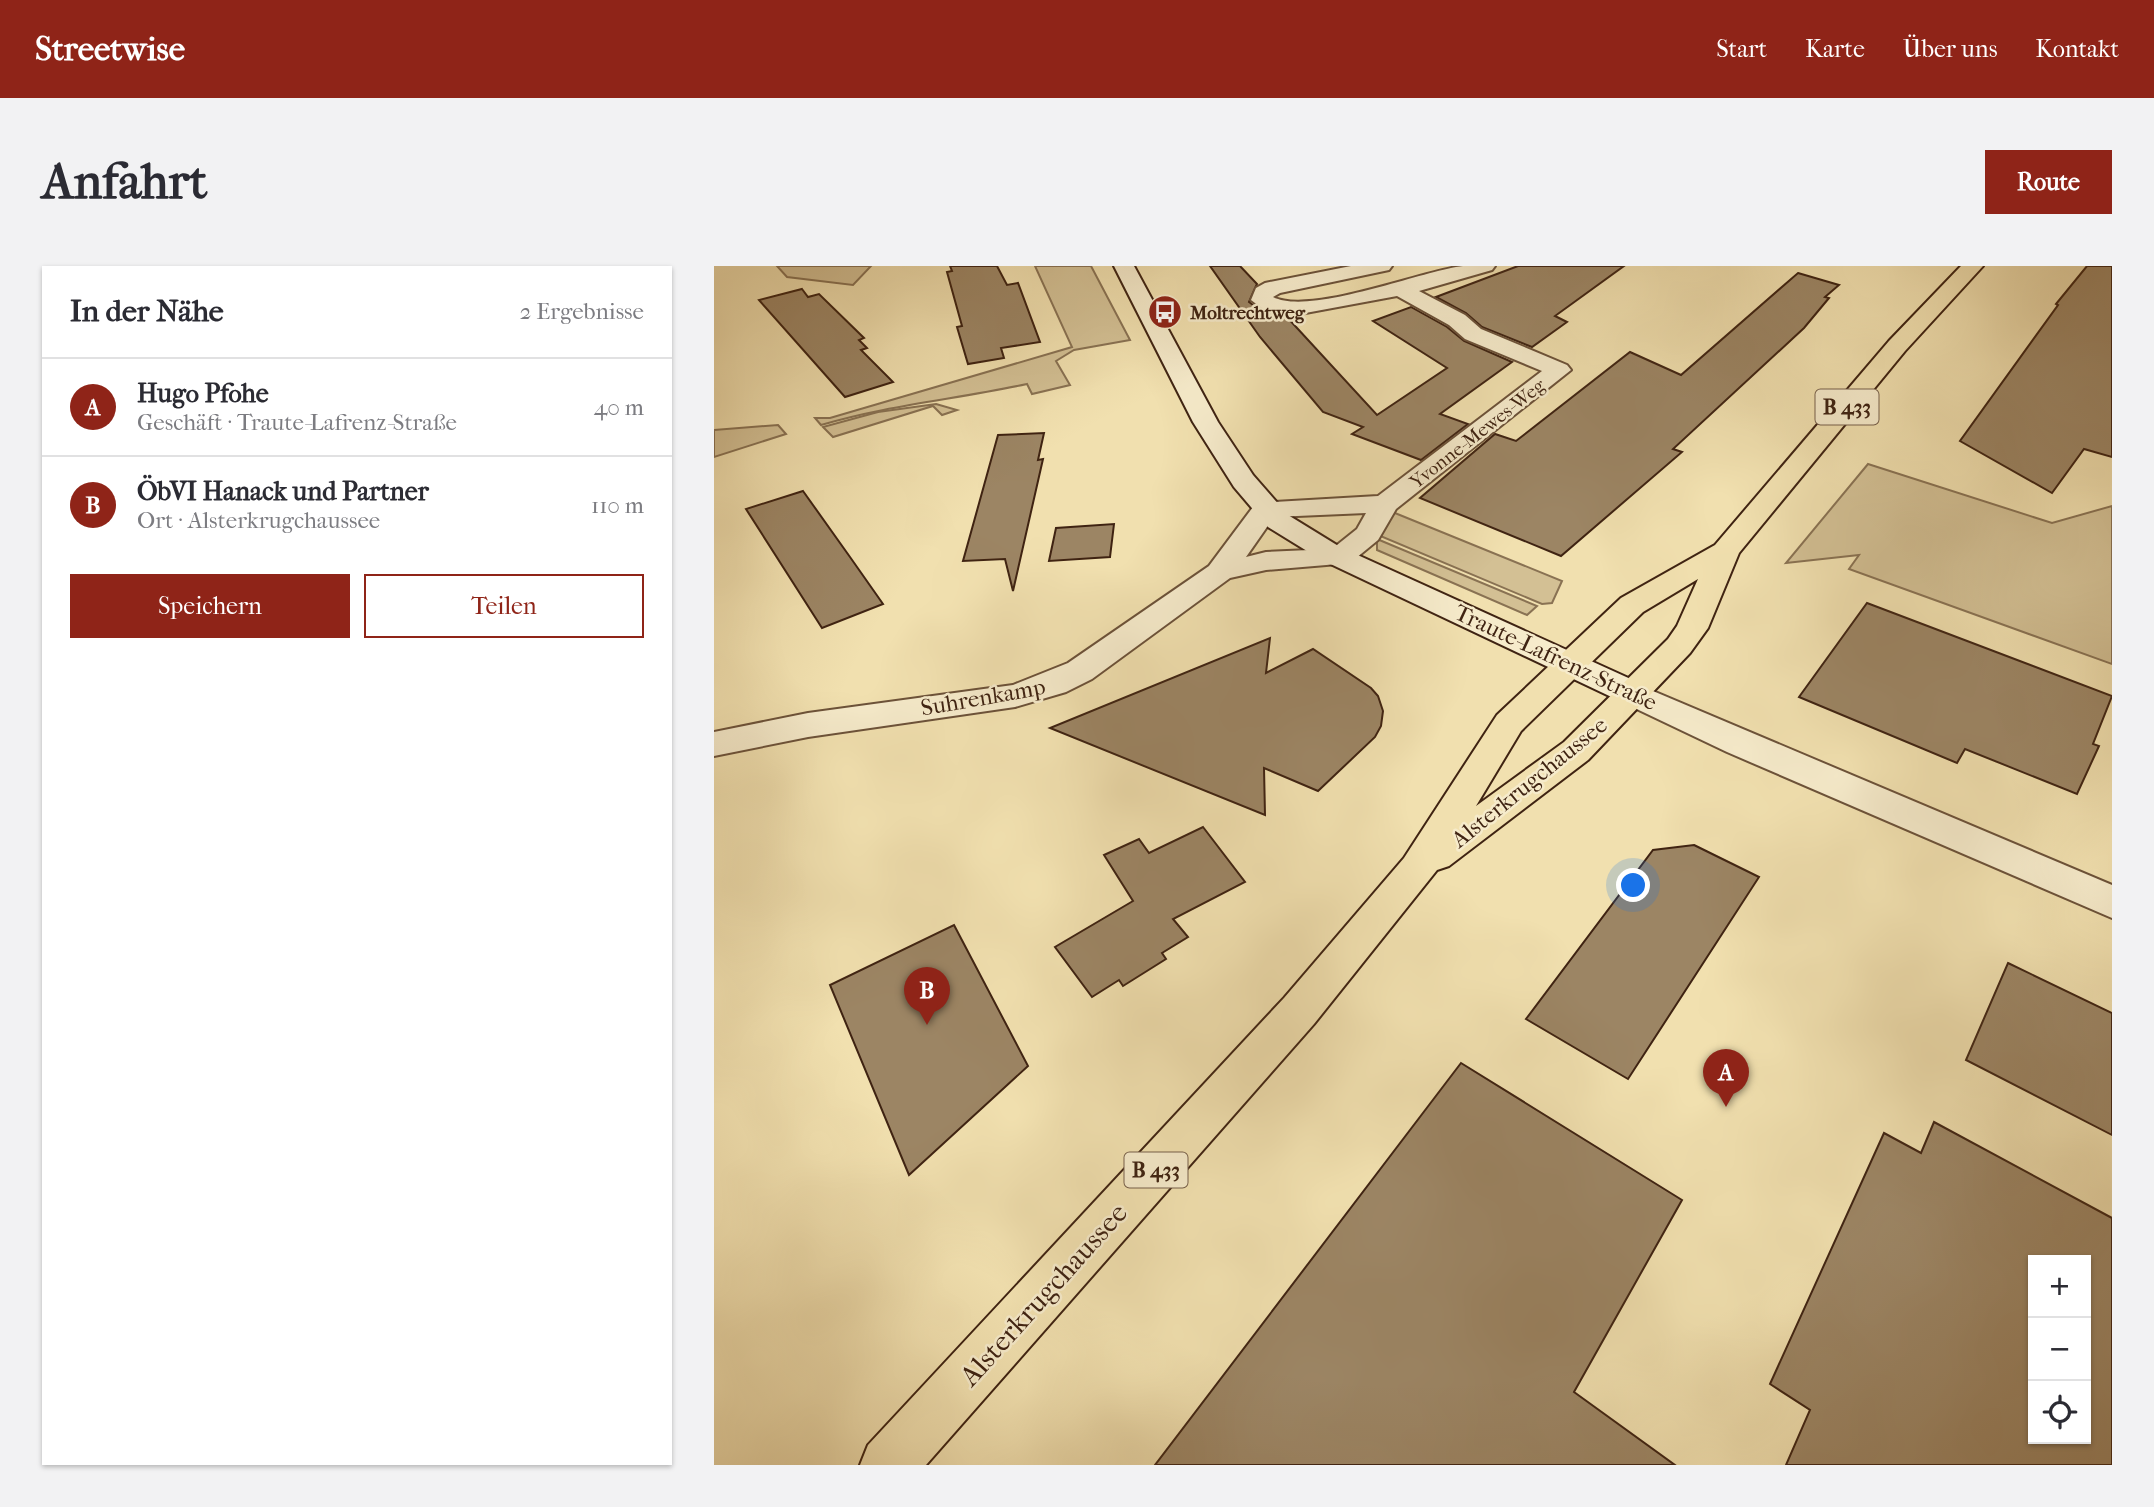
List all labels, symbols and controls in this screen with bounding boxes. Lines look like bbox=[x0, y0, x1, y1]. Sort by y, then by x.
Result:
text: Streetwise bbox=[35, 30, 185, 69]
text: Start bbox=[1716, 35, 1767, 63]
text: Karte bbox=[1805, 35, 1865, 63]
text: Über uns bbox=[1903, 35, 1998, 63]
text: Kontakt bbox=[2036, 35, 2119, 63]
button: Route bbox=[1985, 150, 2112, 214]
text: Anfahrt bbox=[42, 153, 207, 211]
bus stop icon: Moltrechtweg bbox=[1146, 293, 1184, 331]
text: In der Nähe bbox=[70, 294, 224, 329]
text: 2 Ergebnisse bbox=[519, 298, 644, 325]
place label: Moltrechtweg bbox=[1189, 302, 1306, 324]
street label: Yvonne-Mewes-Weg bbox=[1405, 374, 1550, 494]
text: Hugo Pfohe bbox=[137, 378, 269, 409]
road number: B 433 bbox=[1816, 390, 1878, 424]
text: A bbox=[86, 394, 100, 421]
text: 40 m bbox=[594, 394, 644, 421]
text: Geschäft · Traute-Lafrenz-Straße bbox=[137, 409, 457, 436]
text: ÖbVI Hanack und Partner bbox=[137, 476, 429, 507]
text: B bbox=[86, 492, 100, 519]
text: 110 m bbox=[591, 492, 644, 519]
text: Ort · Alsterkrugchaussee bbox=[137, 507, 380, 534]
button: Speichern bbox=[70, 574, 350, 638]
button: Teilen bbox=[364, 574, 644, 638]
street label: Traute-Lafrenz-Straße bbox=[1450, 599, 1661, 716]
street label: Suhrenkamp bbox=[919, 673, 1048, 722]
street label: Alsterkrugchaussee bbox=[1445, 711, 1613, 854]
your location bbox=[1616, 868, 1650, 902]
pin: B bbox=[904, 967, 950, 1025]
pin: A bbox=[1703, 1049, 1749, 1107]
road number: B 433 bbox=[1124, 1152, 1188, 1188]
street label: Alsterkrugchaussee bbox=[952, 1196, 1134, 1393]
map controls bbox=[2028, 1255, 2091, 1444]
button: + bbox=[2028, 1255, 2091, 1318]
button: − bbox=[2028, 1318, 2091, 1381]
button: locate bbox=[2028, 1381, 2091, 1444]

